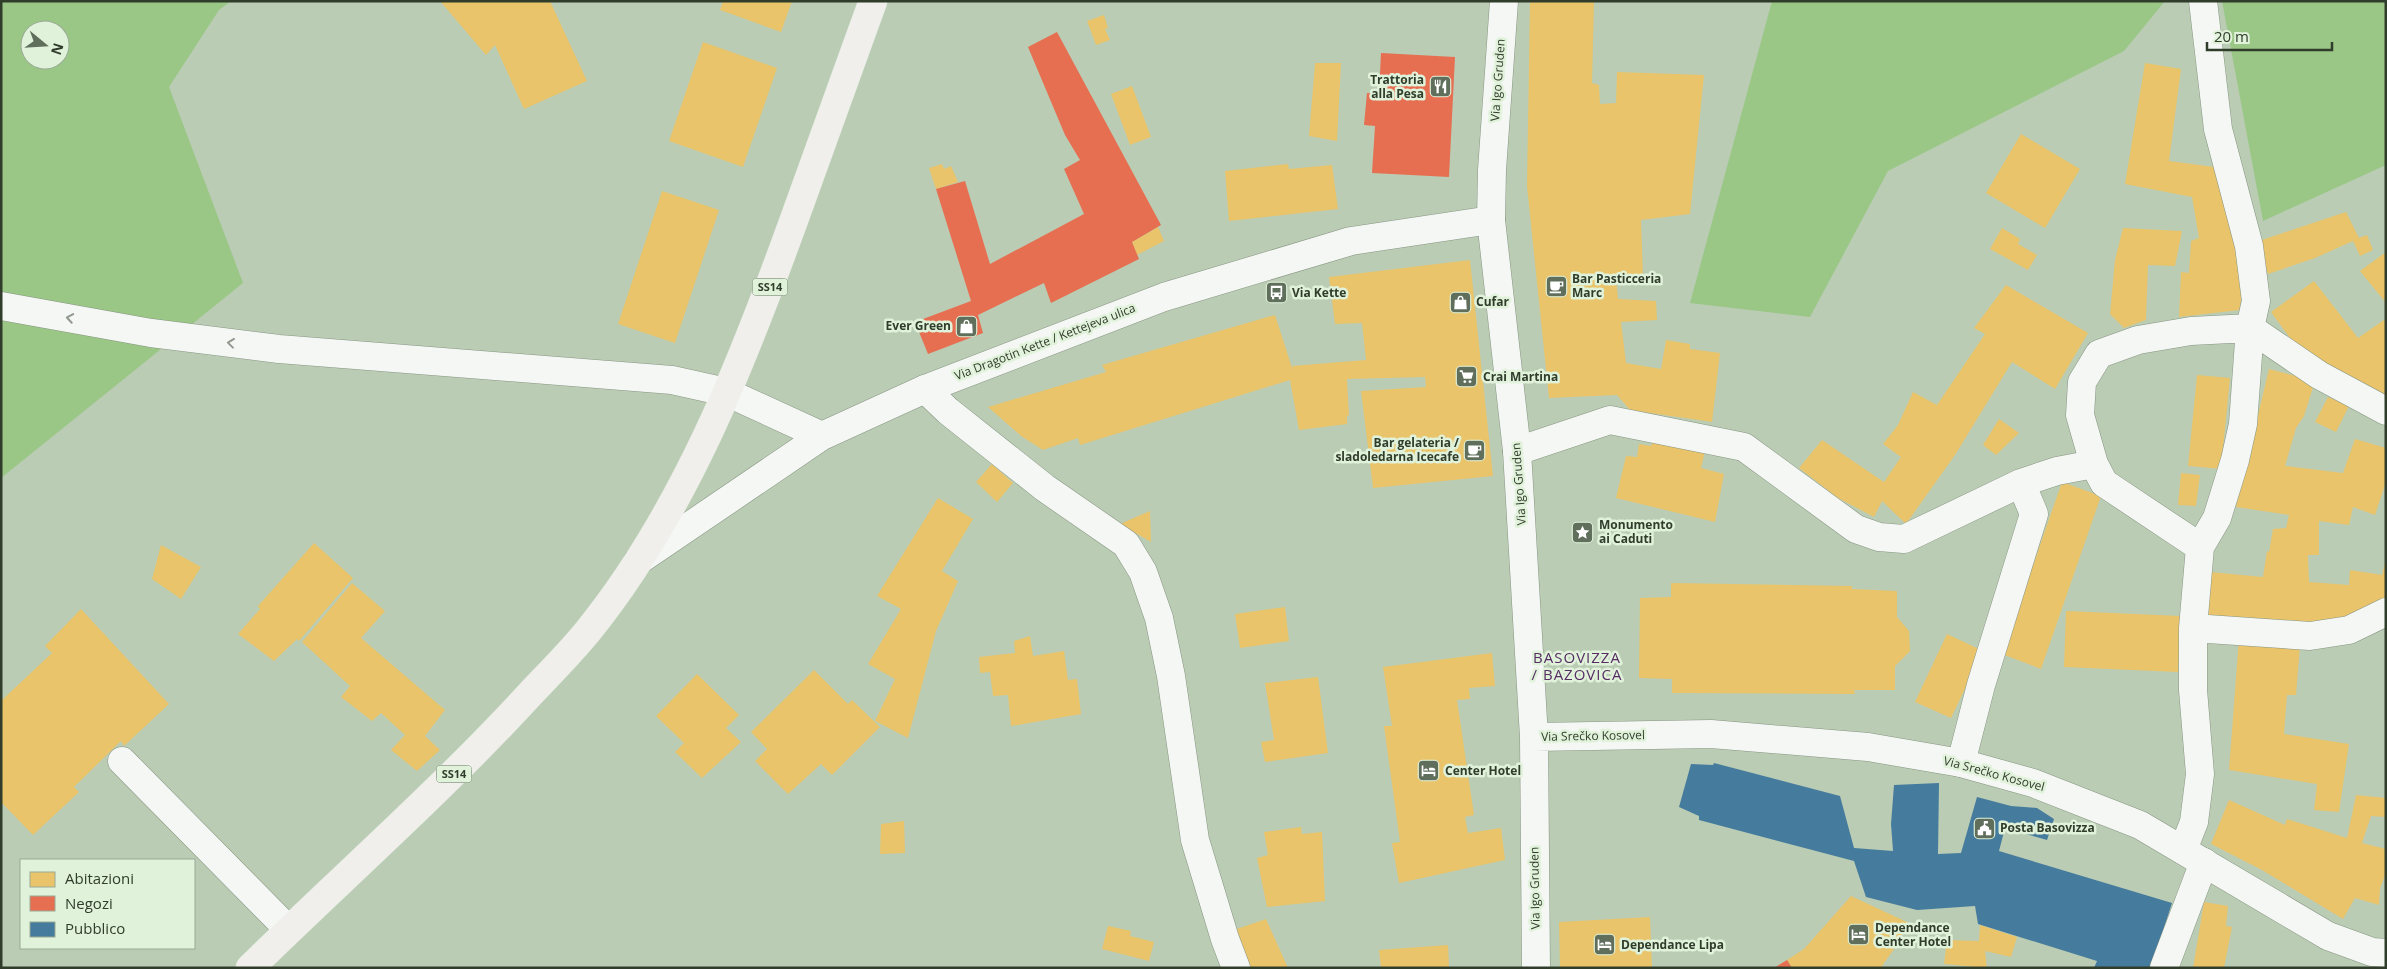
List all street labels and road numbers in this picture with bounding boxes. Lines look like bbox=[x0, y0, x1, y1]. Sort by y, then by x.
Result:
street label: Via Igo Gruden bbox=[1486, 38, 1509, 122]
road number: SS14 bbox=[752, 278, 788, 296]
street label: Via Dragotin Kette / Kettejeva ulica bbox=[952, 299, 1138, 384]
street label: Via Igo Gruden bbox=[1507, 442, 1530, 526]
street label: Via Srečko Kosovel bbox=[1541, 726, 1645, 745]
street label: Via Srečko Kosovel bbox=[1942, 752, 2046, 795]
road number: SS14 bbox=[436, 766, 472, 782]
street label: Via Igo Gruden bbox=[1525, 847, 1544, 929]

